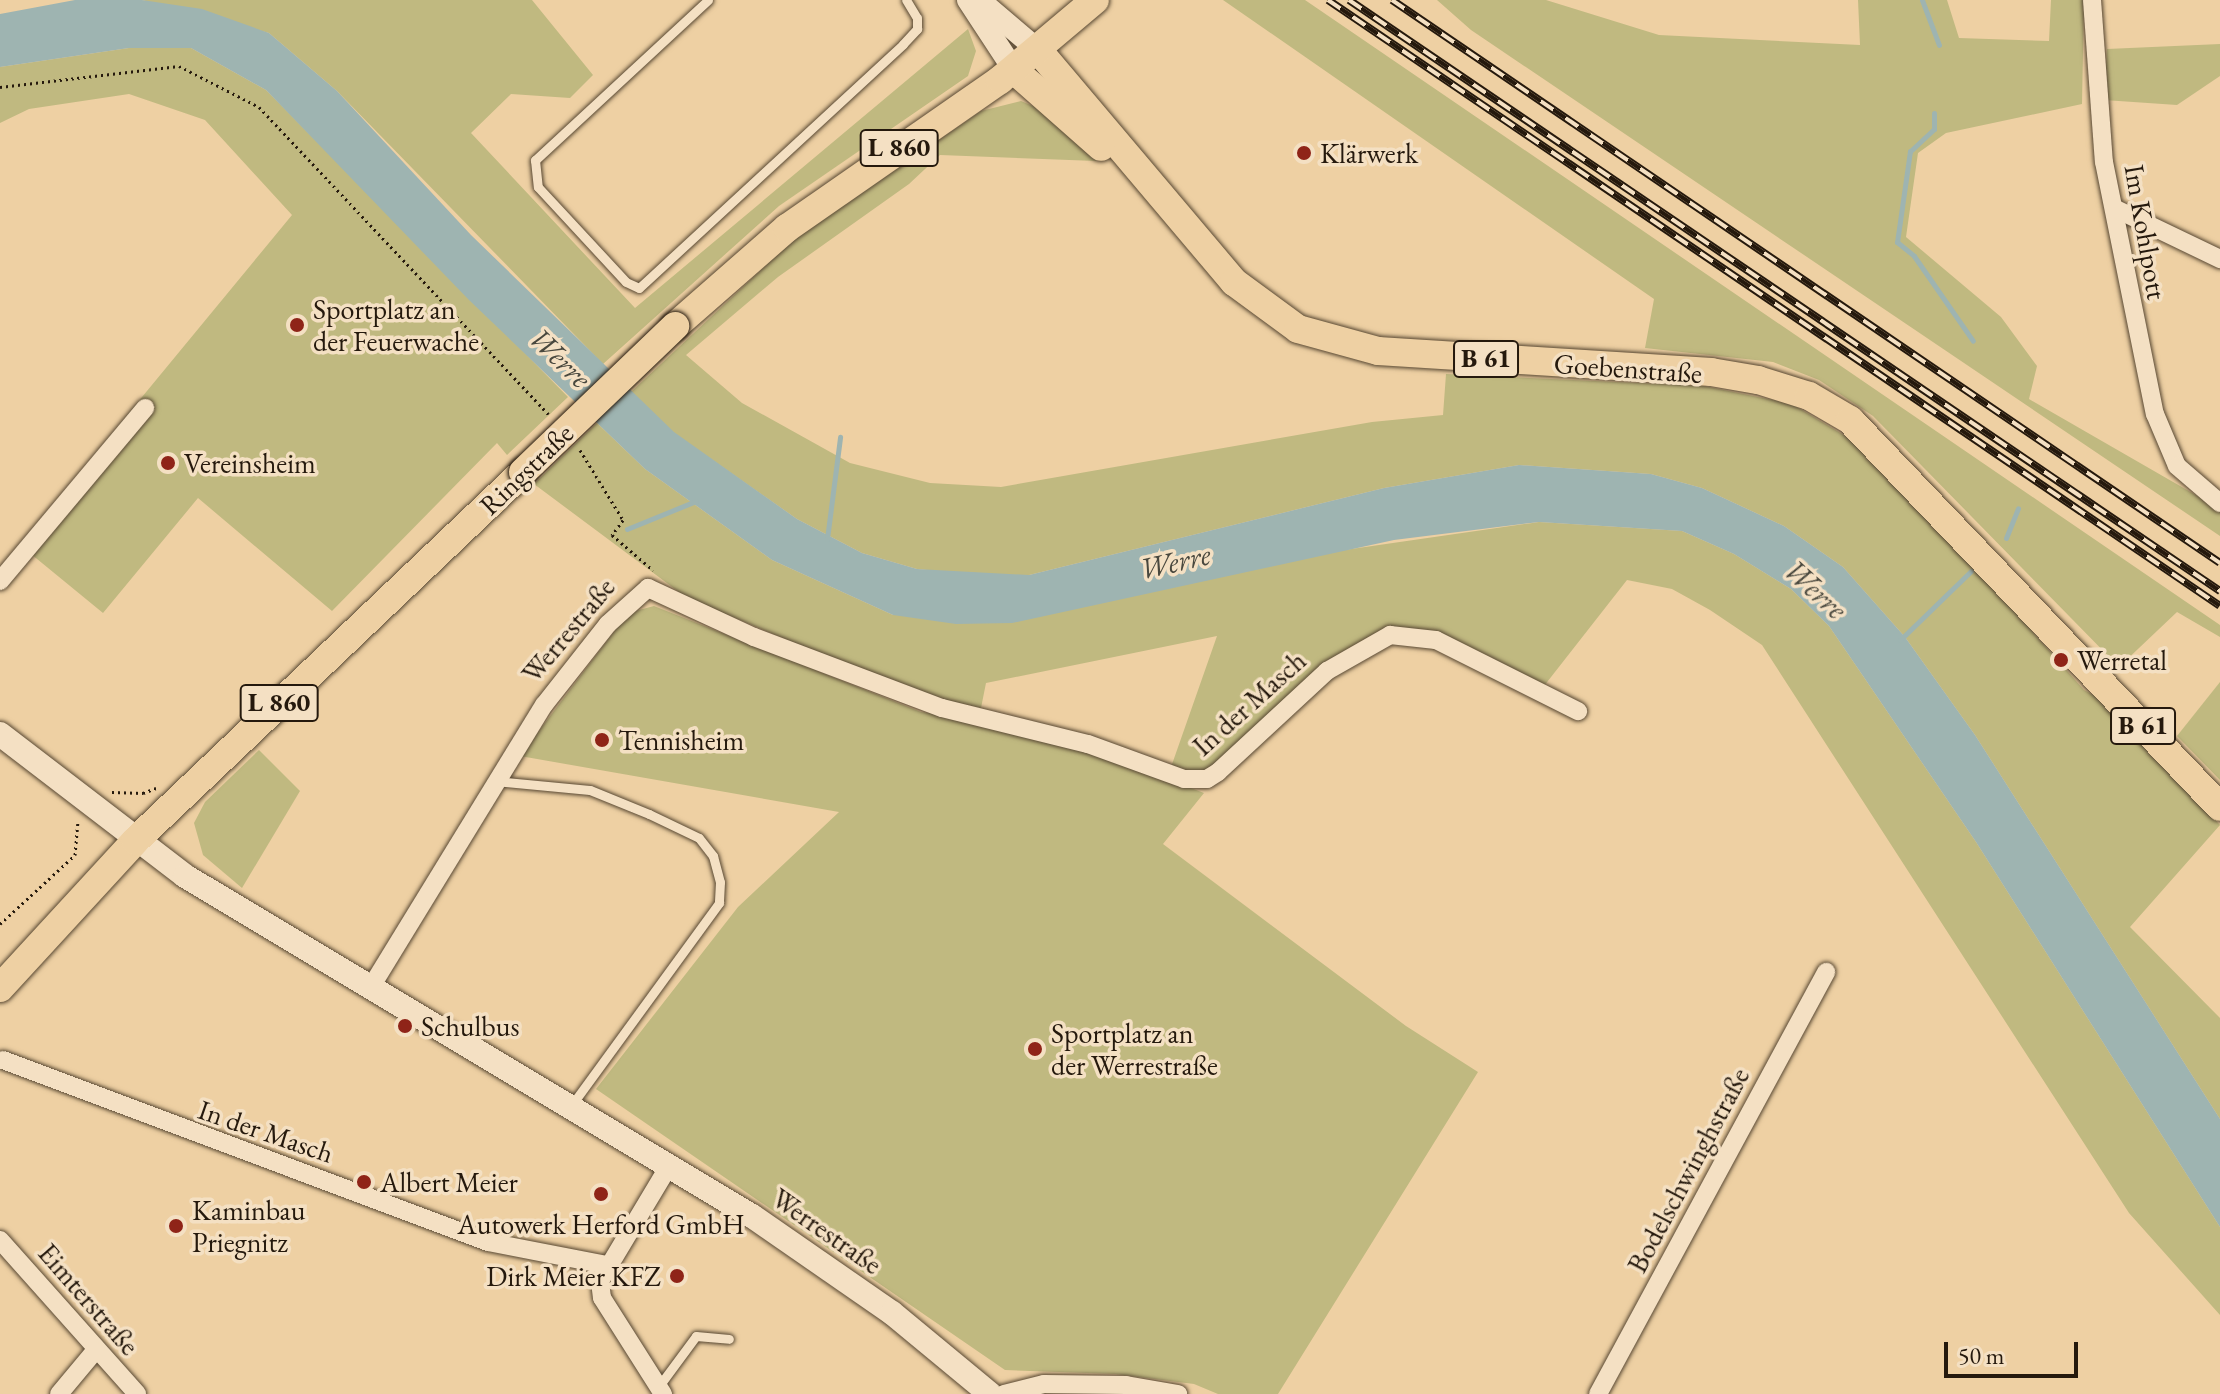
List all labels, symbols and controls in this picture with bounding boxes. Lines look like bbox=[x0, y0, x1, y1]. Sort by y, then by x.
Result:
road number: L 860 bbox=[859, 126, 939, 170]
place label: Klärwerk bbox=[1320, 136, 1418, 170]
marker: Klärwerk bbox=[1295, 144, 1313, 162]
street label: Im Kohlpott bbox=[2118, 162, 2174, 302]
place label: Sportplatz an der Feuerwache bbox=[313, 292, 479, 358]
marker: Sportplatz an der Feuerwache bbox=[288, 316, 306, 334]
water label: Werre bbox=[522, 320, 598, 396]
road number: B 61 bbox=[1452, 337, 1520, 381]
street label: Goebenstraße bbox=[1553, 346, 1703, 390]
street label: Ringstraße bbox=[472, 416, 580, 522]
place label: Vereinsheim bbox=[184, 446, 316, 480]
marker: Vereinsheim bbox=[159, 454, 177, 472]
water label: Werre bbox=[1136, 536, 1214, 588]
water label: Werre bbox=[1776, 553, 1854, 627]
street label: Werrestraße bbox=[514, 571, 622, 689]
street label: In der Masch bbox=[1185, 643, 1313, 763]
place label: Werretal bbox=[2077, 643, 2167, 677]
marker: Werretal bbox=[2052, 651, 2070, 669]
road number: L 860 bbox=[239, 681, 319, 725]
road number: B 61 bbox=[2109, 704, 2177, 748]
place label: Tennisheim bbox=[618, 723, 744, 757]
marker: Tennisheim bbox=[593, 731, 611, 749]
place label: Schulbus bbox=[421, 1009, 520, 1043]
place label: Sportplatz an der Werrestraße bbox=[1051, 1016, 1218, 1082]
marker: Schulbus bbox=[396, 1017, 414, 1035]
marker: Sportplatz an der Werrestraße bbox=[1026, 1040, 1044, 1058]
street label: Bodelschwinghstraße bbox=[1620, 1062, 1756, 1278]
street label: In der Masch bbox=[194, 1092, 338, 1170]
place label: Albert Meier bbox=[380, 1165, 518, 1199]
marker: Albert Meier bbox=[355, 1173, 373, 1191]
street label: Werrestraße bbox=[765, 1181, 889, 1281]
marker: Autowerk Herford GmbH bbox=[592, 1185, 610, 1203]
place label: Kaminbau Priegnitz bbox=[192, 1193, 305, 1259]
place label: Autowerk Herford GmbH bbox=[457, 1207, 745, 1241]
marker: Kaminbau Priegnitz bbox=[167, 1217, 185, 1235]
street label: Eimterstraße bbox=[31, 1236, 147, 1362]
place label: Dirk Meier KFZ bbox=[486, 1259, 661, 1293]
marker: Dirk Meier KFZ bbox=[668, 1267, 686, 1285]
scale bar bbox=[1948, 1326, 2082, 1376]
text: 50 m bbox=[1958, 1340, 2005, 1371]

